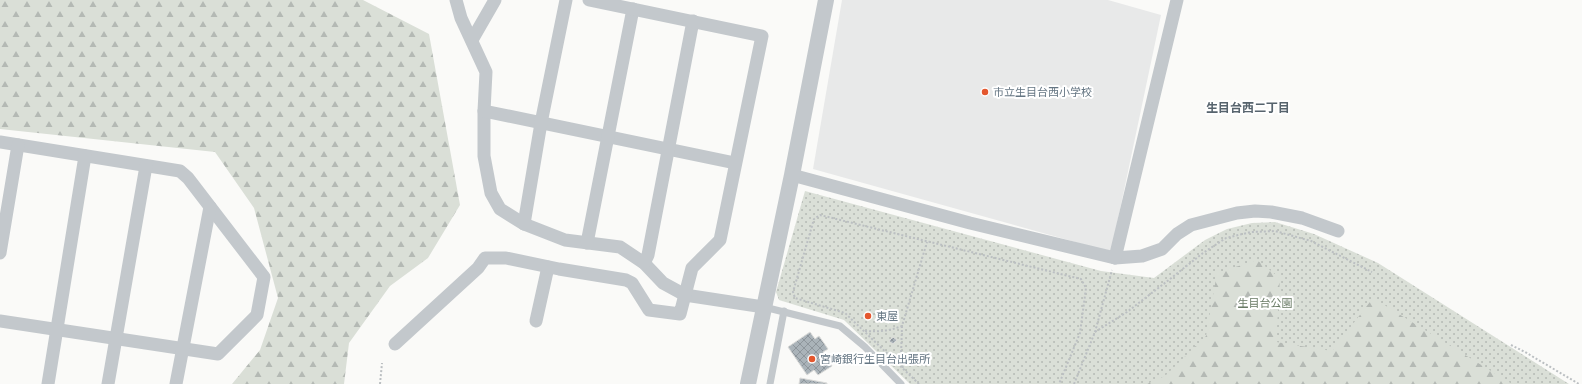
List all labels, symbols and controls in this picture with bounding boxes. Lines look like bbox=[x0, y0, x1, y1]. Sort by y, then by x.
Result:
place label: 市立生目台西小学校 bbox=[993, 85, 1092, 99]
marker: 市立生目台西小学校 bbox=[980, 87, 990, 97]
district label: 生目台西二丁目 bbox=[1206, 100, 1290, 115]
park label: 生目台公園 bbox=[1238, 296, 1293, 310]
place label: 東屋 bbox=[876, 309, 898, 323]
marker: 東屋 bbox=[863, 311, 873, 321]
place label: 宮崎銀行生目台出張所 bbox=[820, 352, 931, 366]
marker: 宮崎銀行生目台出張所 bbox=[807, 354, 817, 364]

